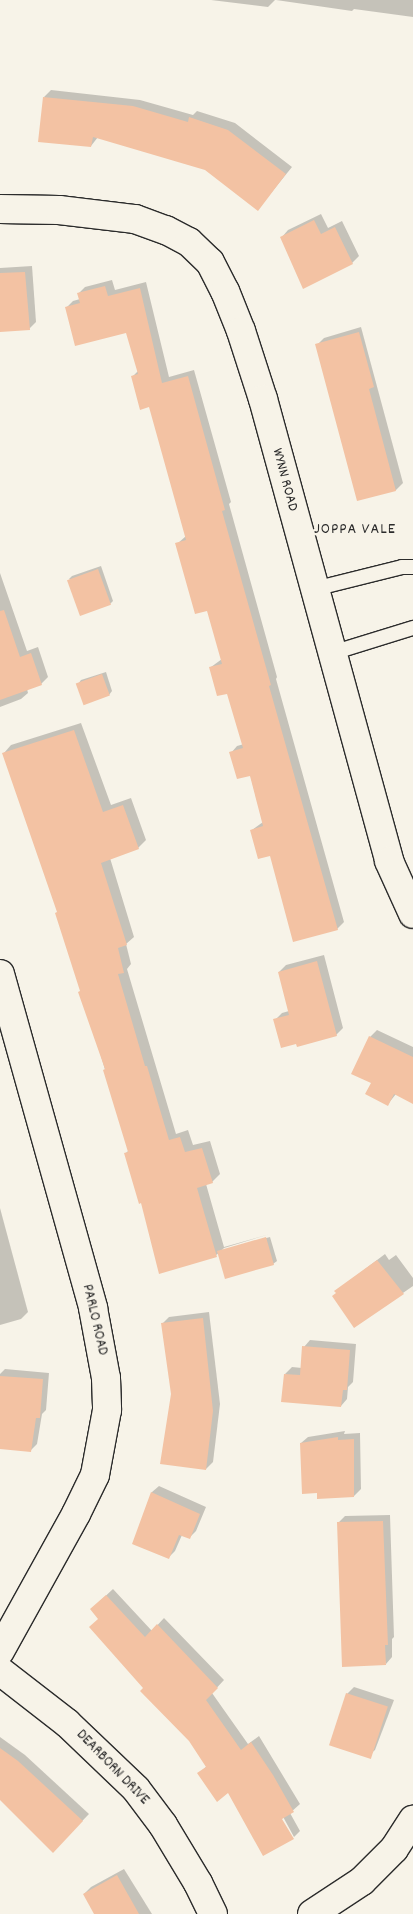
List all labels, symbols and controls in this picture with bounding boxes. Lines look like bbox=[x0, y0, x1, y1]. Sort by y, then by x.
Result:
street label: WYNN ROAD bbox=[267, 447, 301, 513]
district label: JOPPA VALE bbox=[313, 520, 397, 540]
street label: PARLO ROAD bbox=[77, 1283, 111, 1357]
street label: DEARBORN DRIVE bbox=[72, 1727, 152, 1809]

